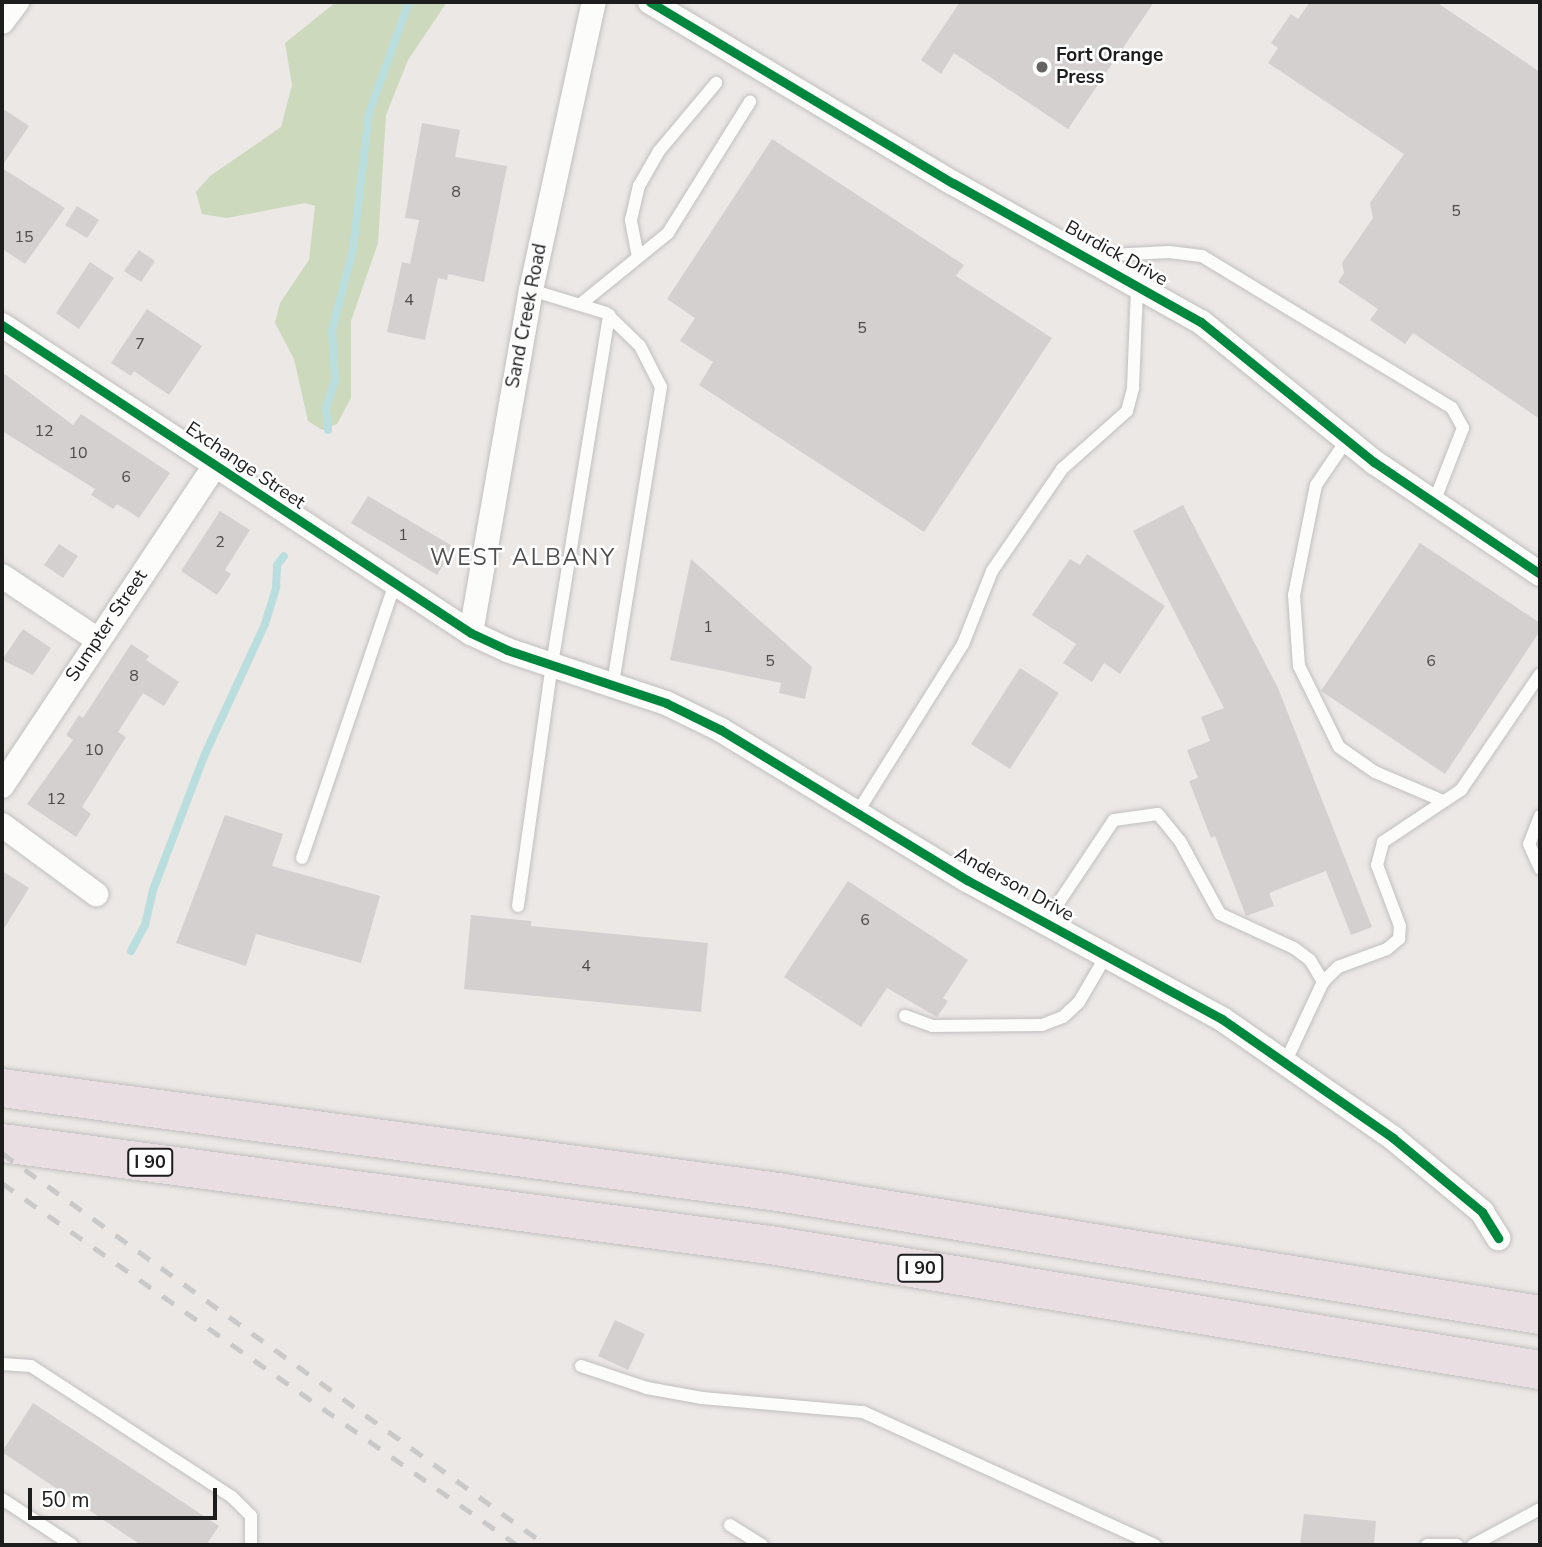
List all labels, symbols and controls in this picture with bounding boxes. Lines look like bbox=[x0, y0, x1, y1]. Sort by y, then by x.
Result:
place label: Fort Orange Press bbox=[1056, 45, 1163, 89]
marker: Fort Orange Press bbox=[1034, 59, 1050, 75]
house number: 8 bbox=[451, 182, 461, 202]
house number: 5 bbox=[1451, 201, 1461, 221]
street label: Burdick Drive bbox=[1061, 216, 1171, 292]
house number: 15 bbox=[14, 227, 34, 247]
street label: Sand Creek Road bbox=[502, 242, 552, 390]
house number: 4 bbox=[404, 290, 414, 310]
house number: 5 bbox=[857, 318, 867, 338]
house number: 7 bbox=[135, 334, 145, 354]
street label: Exchange Street bbox=[181, 418, 309, 514]
house number: 12 bbox=[34, 421, 54, 441]
house number: 10 bbox=[68, 443, 88, 463]
house number: 6 bbox=[121, 467, 131, 487]
house number: 1 bbox=[398, 525, 408, 545]
house number: 2 bbox=[215, 532, 225, 552]
district label: WEST ALBANY bbox=[431, 544, 615, 572]
street label: Sumpter Street bbox=[61, 566, 153, 686]
house number: 1 bbox=[703, 617, 713, 637]
house number: 5 bbox=[765, 651, 775, 671]
house number: 6 bbox=[1426, 651, 1436, 671]
house number: 8 bbox=[129, 666, 139, 686]
house number: 10 bbox=[84, 740, 104, 760]
house number: 12 bbox=[46, 789, 66, 809]
street label: Anderson Drive bbox=[950, 843, 1078, 927]
house number: 6 bbox=[860, 910, 870, 930]
house number: 4 bbox=[581, 956, 591, 976]
road number: I 90 bbox=[125, 1148, 174, 1176]
road number: I 90 bbox=[895, 1254, 944, 1282]
scale bar bbox=[32, 1474, 220, 1518]
text: 50 m bbox=[41, 1486, 90, 1514]

